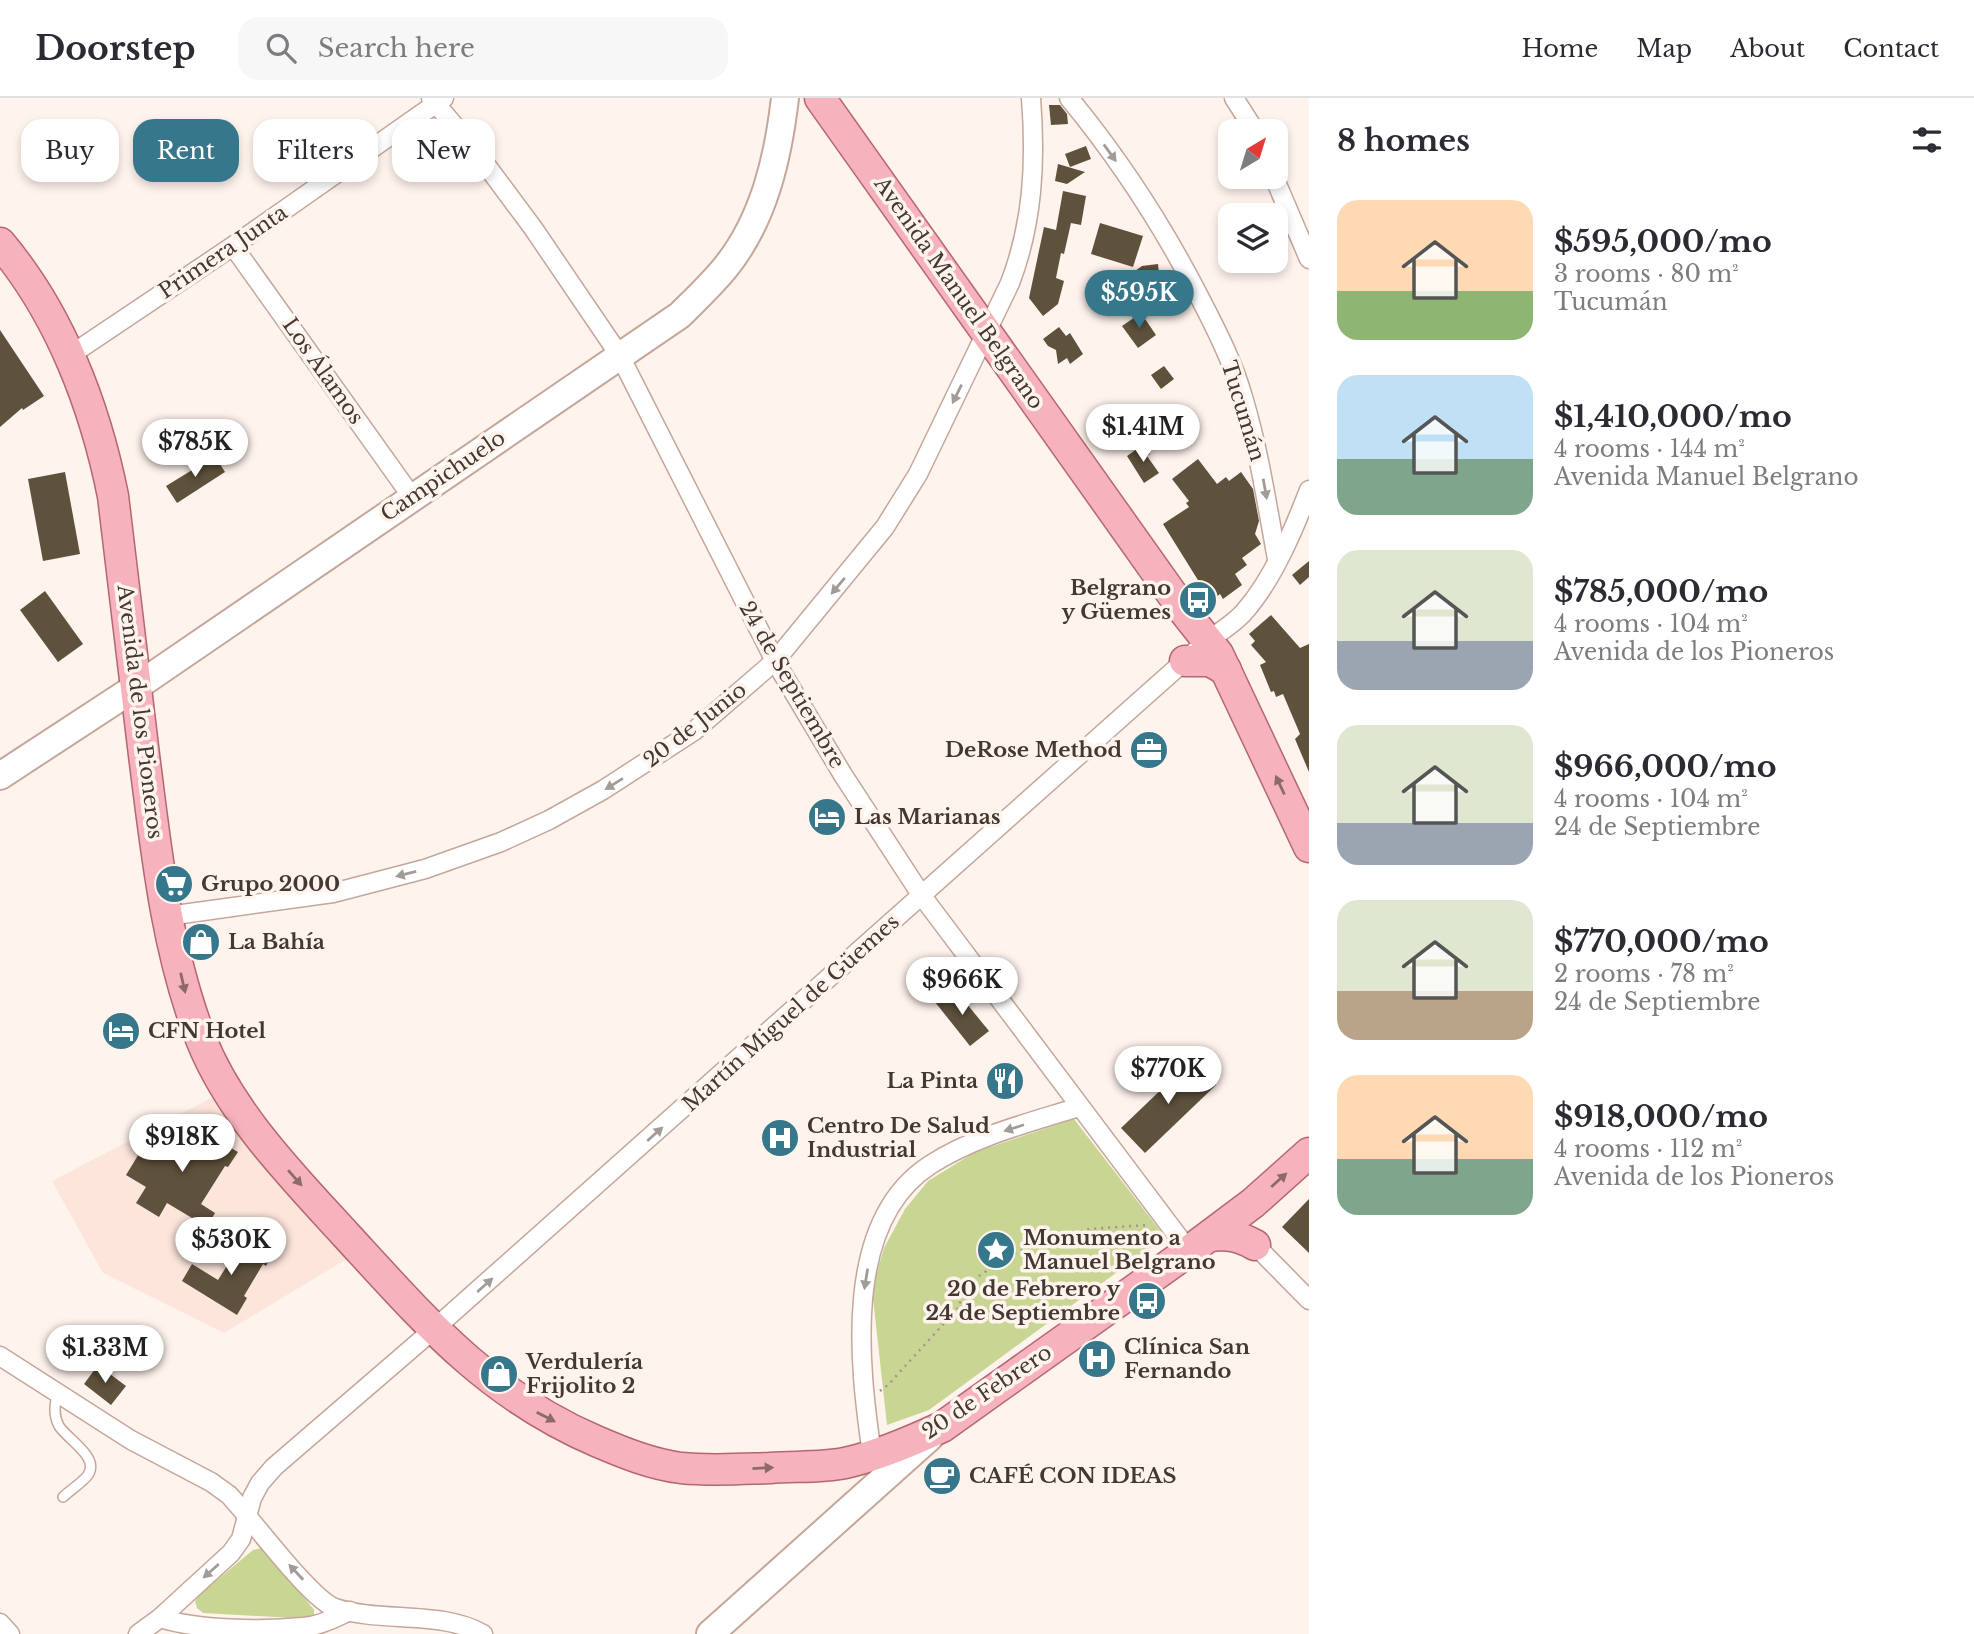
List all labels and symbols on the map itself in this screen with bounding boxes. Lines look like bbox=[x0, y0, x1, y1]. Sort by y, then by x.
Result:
north arrow bbox=[1218, 119, 1288, 189]
one-way arrow bbox=[1102, 144, 1116, 162]
street label: Avenida Manuel Belgrano bbox=[868, 171, 1049, 414]
street label: Primera Junta bbox=[154, 199, 293, 305]
pin: $595K bbox=[1090, 271, 1188, 330]
street label: Los Álamos bbox=[277, 313, 369, 429]
street label: Tucumán bbox=[1215, 358, 1271, 464]
one-way arrow bbox=[952, 384, 963, 404]
pin: $1.41M bbox=[1086, 404, 1200, 464]
pin: $785K bbox=[146, 420, 244, 479]
street label: Campichuelo bbox=[376, 425, 510, 527]
one-way arrow bbox=[1260, 478, 1271, 500]
place label: Belgrano y Güemes bbox=[1062, 575, 1171, 625]
one-way arrow bbox=[831, 578, 846, 595]
bus stop icon: Belgrano y Güemes bbox=[1177, 579, 1219, 621]
street label: Avenida de los Pioneros bbox=[111, 582, 168, 841]
street label: 24 de Septiembre bbox=[734, 597, 850, 773]
street label: 20 de Junio bbox=[638, 677, 752, 773]
office icon: DeRose Method bbox=[1128, 729, 1170, 771]
place label: DeRose Method bbox=[945, 737, 1122, 763]
one-way arrow bbox=[1274, 775, 1286, 795]
one-way arrow bbox=[604, 777, 623, 790]
hotel icon: Las Marianas bbox=[806, 796, 848, 838]
place label: Las Marianas bbox=[854, 804, 1001, 830]
supermarket icon: Grupo 2000 bbox=[153, 863, 195, 905]
one-way arrow bbox=[395, 869, 417, 880]
place label: Grupo 2000 bbox=[201, 871, 340, 897]
street label: Martín Miguel de Güemes bbox=[677, 909, 905, 1117]
shop icon: La Bahía bbox=[180, 921, 222, 963]
place label: La Bahía bbox=[228, 929, 325, 955]
pin: $966K bbox=[913, 958, 1011, 1017]
one-way arrow bbox=[178, 972, 189, 994]
hotel icon: CFN Hotel bbox=[100, 1010, 142, 1052]
place label: CFN Hotel bbox=[148, 1018, 267, 1044]
pin: $770K bbox=[1119, 1046, 1217, 1106]
restaurant icon: La Pinta bbox=[984, 1060, 1026, 1102]
place label: La Pinta bbox=[887, 1068, 978, 1094]
place label: Centro De Salud Industrial bbox=[807, 1113, 990, 1163]
pin: $918K bbox=[133, 1114, 231, 1174]
hospital icon: Centro De Salud Industrial bbox=[759, 1117, 801, 1159]
one-way arrow bbox=[1003, 1123, 1024, 1134]
one-way arrow bbox=[646, 1127, 663, 1142]
one-way arrow bbox=[287, 1170, 302, 1187]
one-way arrow bbox=[1270, 1172, 1288, 1188]
pin: $530K bbox=[182, 1218, 280, 1277]
place label: Monumento a Manuel Belgrano bbox=[1023, 1225, 1216, 1275]
place icon: Monumento a Manuel Belgrano bbox=[975, 1229, 1017, 1271]
one-way arrow bbox=[860, 1268, 871, 1290]
place label: 20 de Febrero y 24 de Septiembre bbox=[926, 1276, 1120, 1326]
one-way arrow bbox=[476, 1278, 493, 1293]
bus stop icon: 20 de Febrero y 24 de Septiembre bbox=[1126, 1280, 1168, 1322]
pin: $1.33M bbox=[48, 1326, 162, 1385]
place label: Clínica San Fernando bbox=[1124, 1334, 1250, 1384]
hospital icon: Clínica San Fernando bbox=[1076, 1338, 1118, 1380]
street label: 20 de Febrero bbox=[917, 1339, 1057, 1445]
place label: Verdulería Frijolito 2 bbox=[525, 1349, 643, 1399]
shop icon: Verdulería Frijolito 2 bbox=[478, 1353, 520, 1395]
one-way arrow bbox=[536, 1410, 556, 1422]
cafe icon: CAFÉ CON IDEAS bbox=[921, 1455, 963, 1497]
one-way arrow bbox=[752, 1462, 774, 1473]
place label: CAFÉ CON IDEAS bbox=[969, 1463, 1177, 1489]
one-way arrow bbox=[202, 1563, 220, 1579]
one-way arrow bbox=[288, 1563, 304, 1581]

